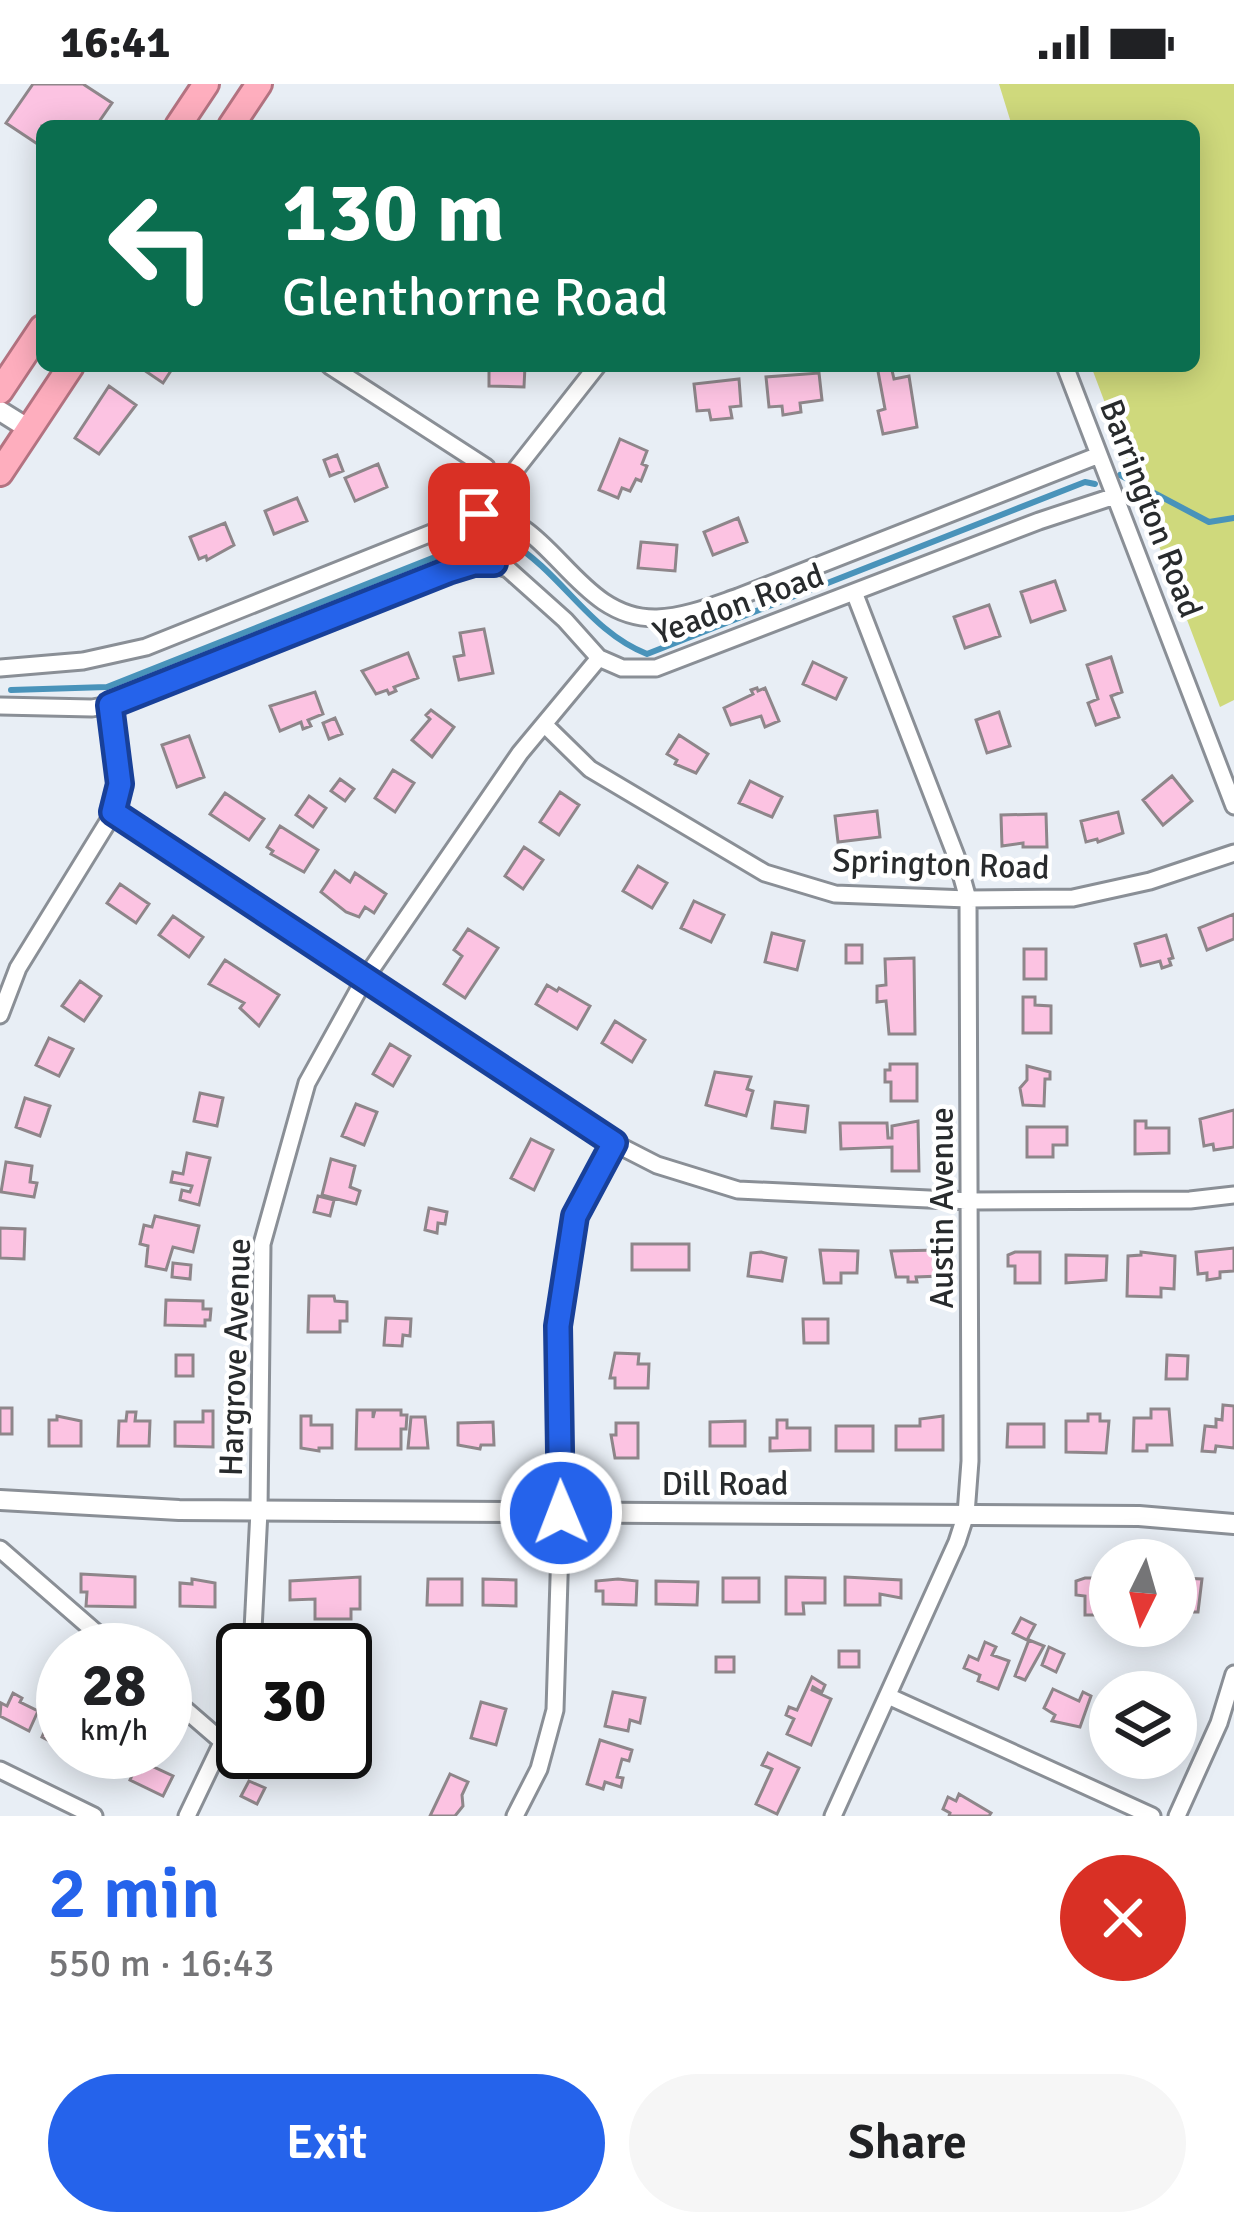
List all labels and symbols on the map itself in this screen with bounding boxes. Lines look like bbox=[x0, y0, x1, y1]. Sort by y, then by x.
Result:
street label: Barrington Road bbox=[1090, 394, 1211, 623]
pin bbox=[428, 463, 530, 565]
street label: Yeadon Road bbox=[648, 555, 829, 654]
street label: Springton Road bbox=[832, 840, 1050, 889]
street label: Austin Avenue bbox=[922, 1107, 963, 1309]
street label: Hargrove Avenue bbox=[211, 1237, 260, 1477]
position arrow bbox=[498, 1450, 624, 1576]
street label: Dill Road bbox=[661, 1464, 789, 1505]
north arrow bbox=[1089, 1539, 1197, 1647]
speed limit sign: 30 bbox=[216, 1623, 372, 1779]

